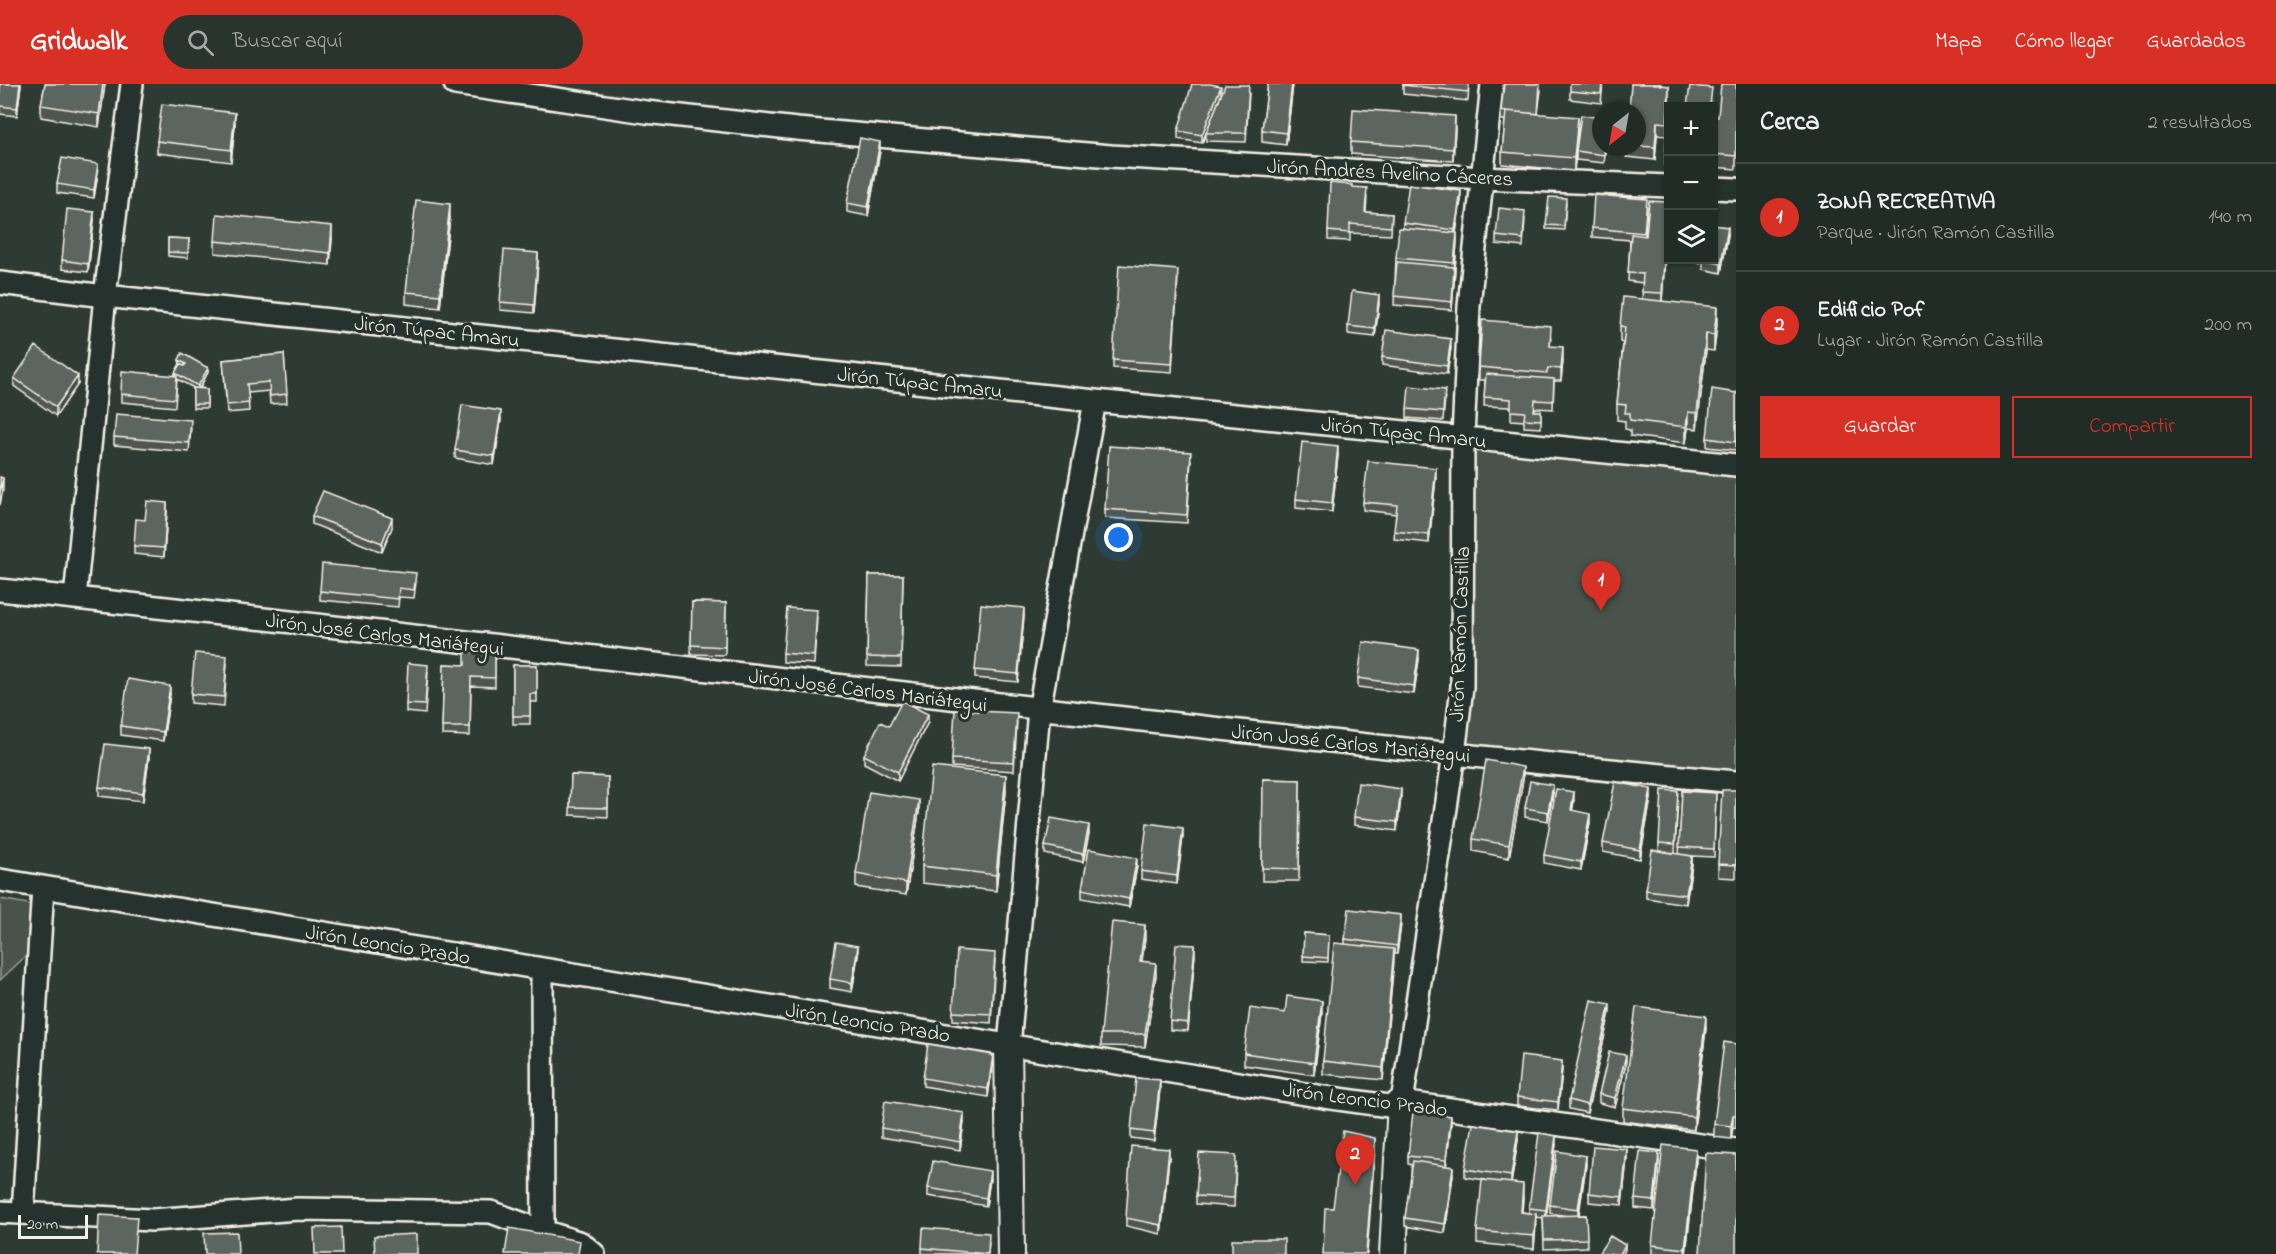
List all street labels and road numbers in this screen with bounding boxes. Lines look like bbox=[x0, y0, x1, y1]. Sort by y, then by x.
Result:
street label: Jirón Andrés Avelino Cáceres bbox=[1266, 153, 1514, 195]
street label: Jirón Túpac Amaru bbox=[353, 309, 521, 357]
street label: Jirón Túpac Amaru bbox=[836, 360, 1004, 408]
street label: Jirón Túpac Amaru bbox=[1320, 410, 1488, 458]
street label: Jirón Ramón Castilla bbox=[1443, 546, 1479, 722]
street label: Jirón José Carlos Mariátegui bbox=[264, 606, 506, 667]
street label: Jirón José Carlos Mariátegui bbox=[747, 662, 989, 723]
street label: Jirón José Carlos Mariátegui bbox=[1230, 718, 1472, 774]
street label: Jirón Leoncio Prado bbox=[303, 918, 472, 974]
street label: Jirón Leoncio Prado bbox=[783, 996, 952, 1052]
street label: Jirón Leoncio Prado bbox=[1280, 1076, 1449, 1126]

